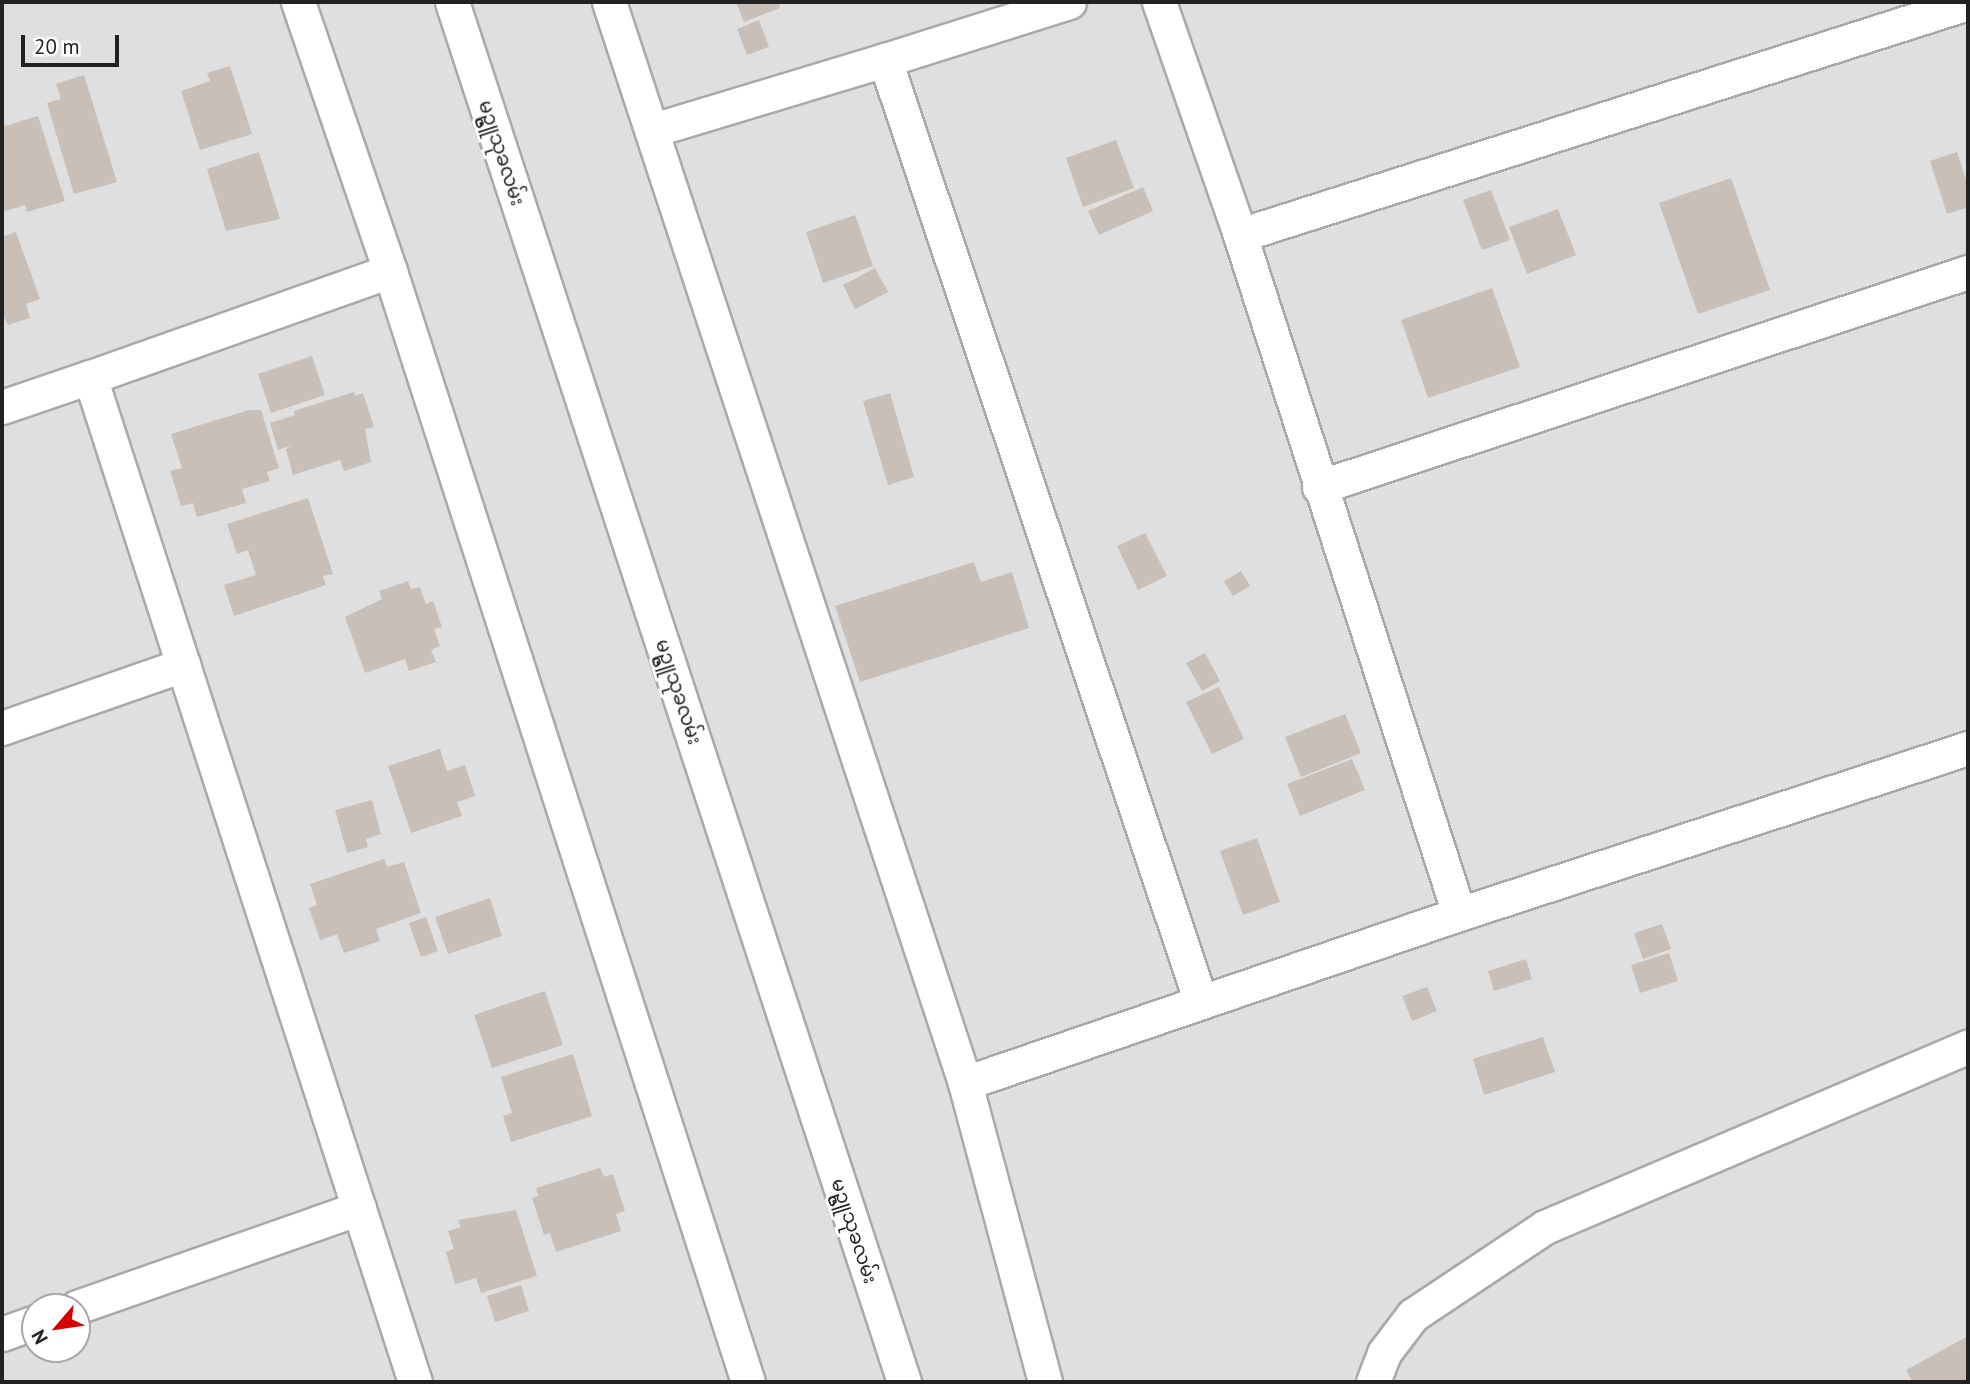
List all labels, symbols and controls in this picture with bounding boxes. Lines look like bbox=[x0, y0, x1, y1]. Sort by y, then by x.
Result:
scale bar bbox=[24, 21, 122, 65]
text: 20 m bbox=[34, 33, 80, 60]
street label: မဥ္ဇူသုခလမ်း bbox=[473, 98, 529, 208]
street label: မဥ္ဇူသုခလမ်း bbox=[650, 637, 706, 747]
street label: မဥ္ဇူသုခလမ်း bbox=[826, 1176, 882, 1286]
north arrow bbox=[21, 1293, 91, 1363]
text: N bbox=[26, 1326, 53, 1348]

